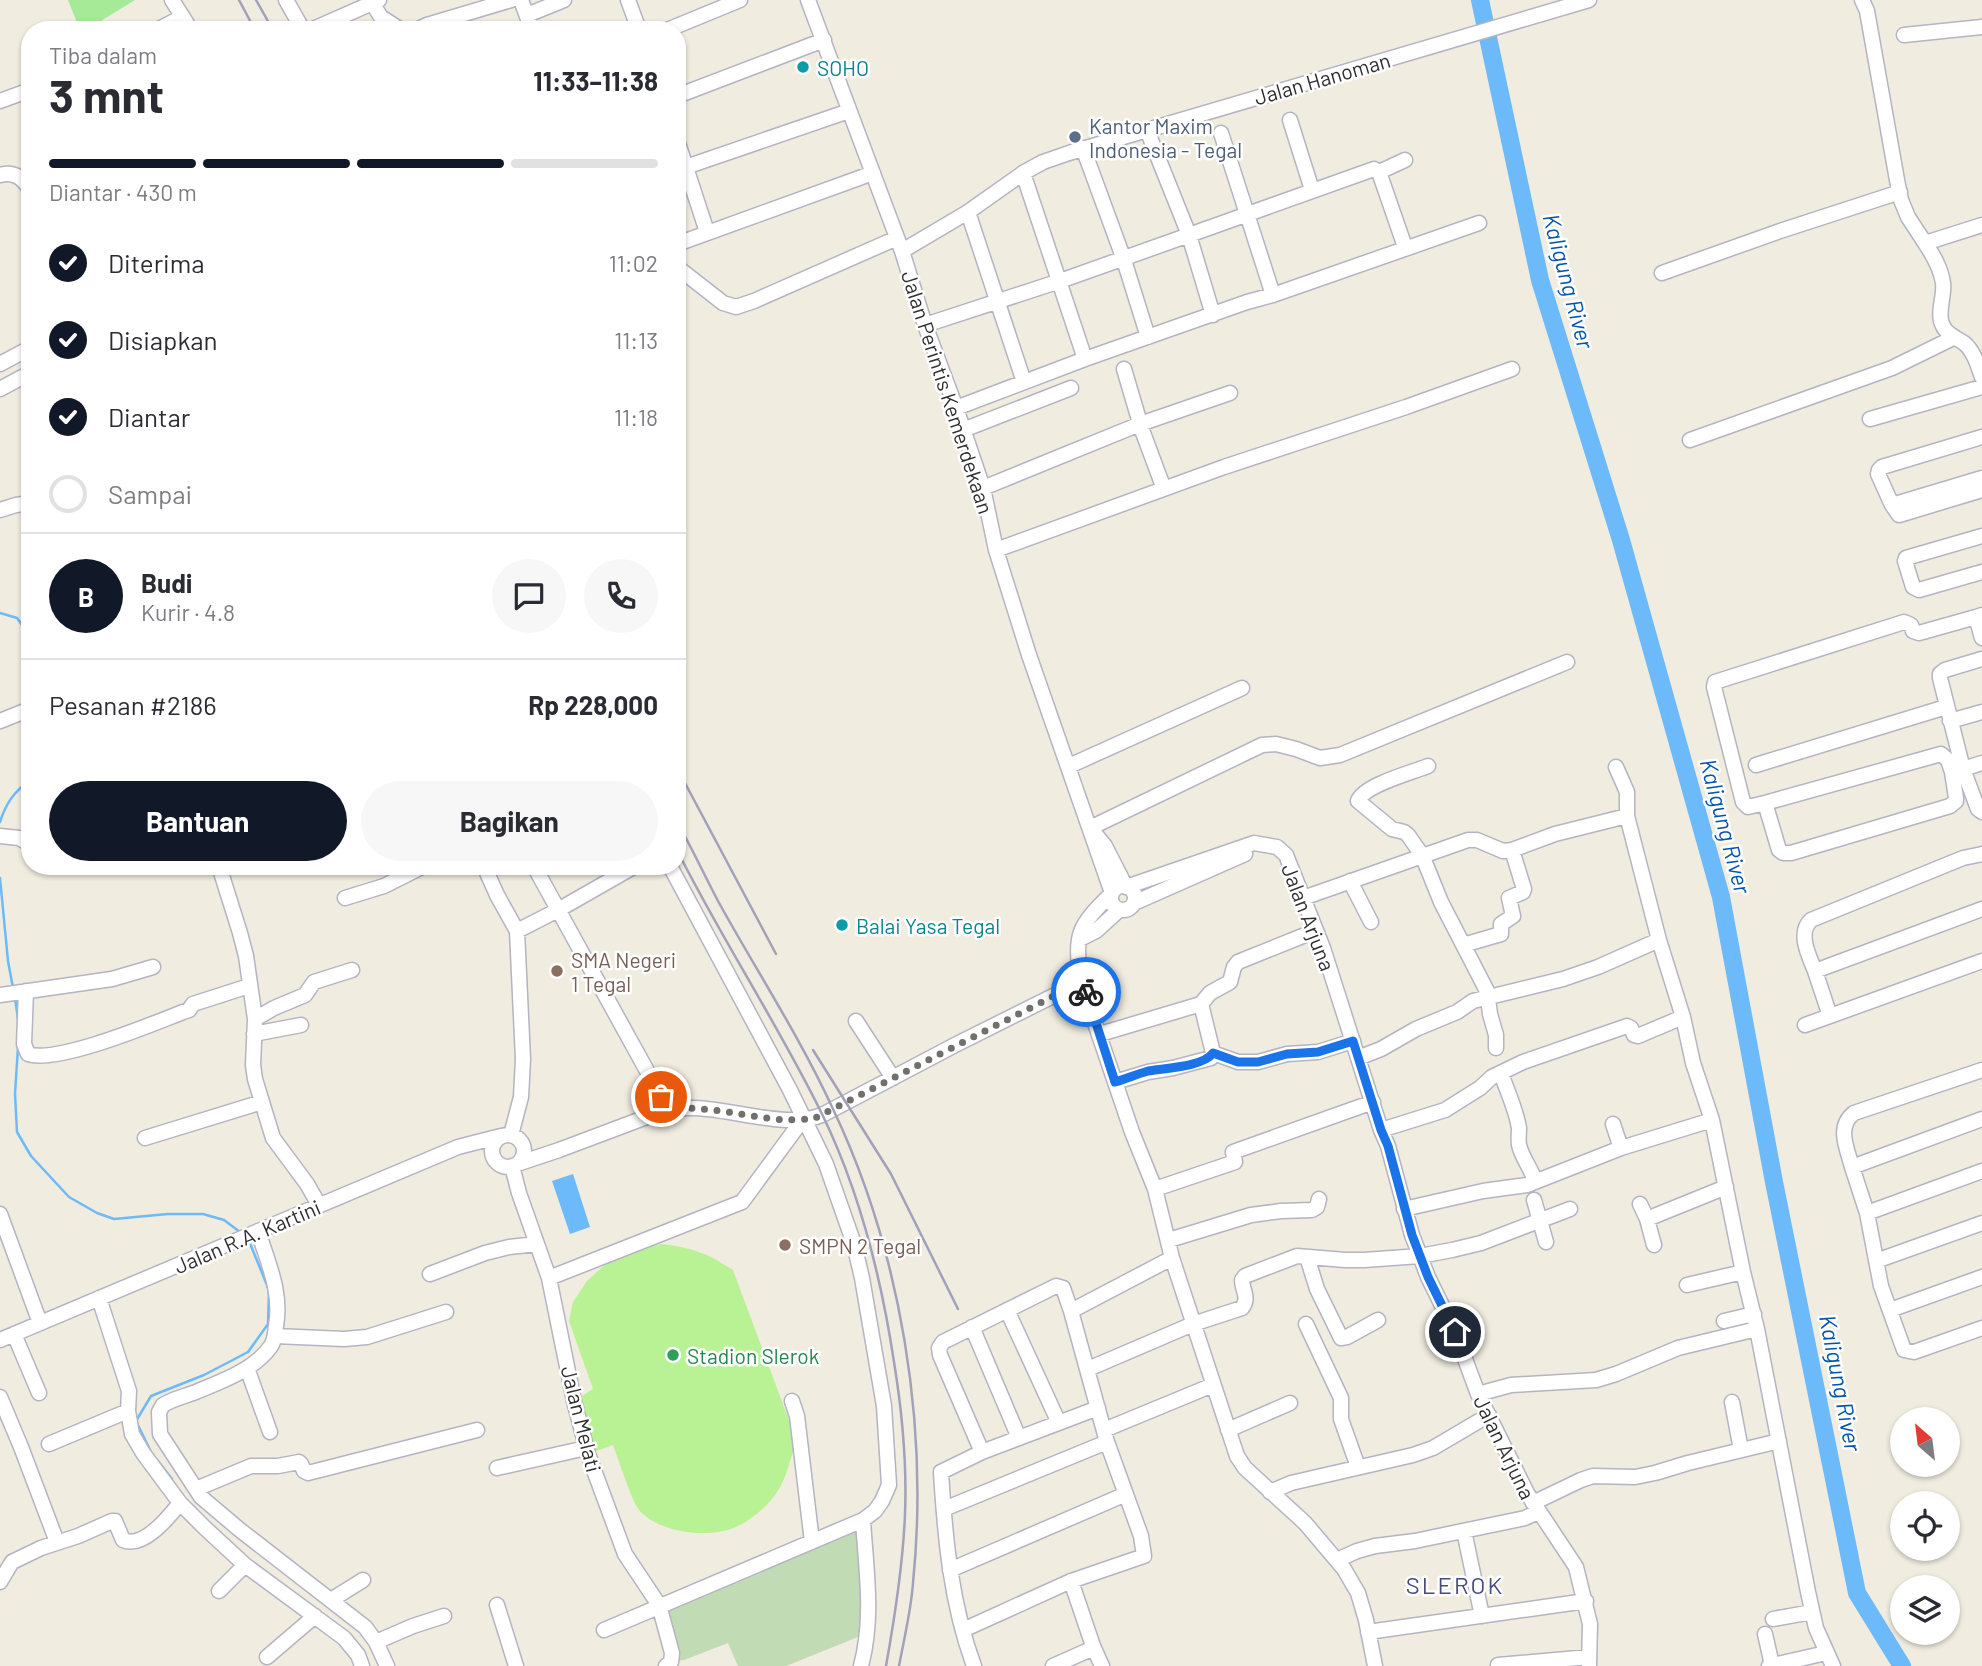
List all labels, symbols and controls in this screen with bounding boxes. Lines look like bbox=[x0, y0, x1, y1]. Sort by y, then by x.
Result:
text: Tiba dalam bbox=[49, 41, 157, 69]
street label: Jalan Hanoman bbox=[1251, 47, 1393, 109]
place label: SOHO bbox=[817, 55, 869, 80]
marker: SOHO bbox=[795, 59, 811, 75]
text: 11:33–11:38 bbox=[533, 65, 658, 96]
text: 3 mnt bbox=[49, 67, 164, 122]
place label: Kantor Maxim Indonesia - Tegal bbox=[1089, 113, 1242, 162]
marker: Kantor Maxim Indonesia - Tegal bbox=[1067, 129, 1083, 145]
text: Diantar · 430 m bbox=[49, 178, 197, 206]
water label: Kaligung River bbox=[1538, 211, 1601, 352]
icon: check bbox=[49, 244, 87, 282]
text: Diterima bbox=[108, 247, 205, 278]
text: 11:02 bbox=[609, 249, 658, 277]
street label: Jalan Perintis Kemerdekaan bbox=[897, 267, 999, 517]
icon: check bbox=[49, 321, 87, 359]
text: Disiapkan bbox=[108, 324, 218, 355]
text: 11:13 bbox=[614, 326, 658, 354]
icon: check bbox=[49, 398, 87, 436]
text: Diantar bbox=[108, 401, 190, 432]
text: 11:18 bbox=[614, 403, 658, 431]
text: Sampai bbox=[108, 478, 192, 509]
button: chat bbox=[492, 559, 566, 633]
button: phone bbox=[584, 559, 658, 633]
text: Budi bbox=[141, 567, 192, 598]
text: B bbox=[78, 581, 94, 612]
text: Kurir · 4.8 bbox=[141, 598, 235, 626]
text: Pesanan #2186 bbox=[49, 689, 217, 720]
text: Rp 228,000 bbox=[528, 689, 658, 720]
water label: Kaligung River bbox=[1695, 756, 1758, 897]
button: Bantuan bbox=[49, 781, 347, 861]
button: Bagikan bbox=[361, 781, 658, 861]
street label: Jalan Arjuna bbox=[1277, 860, 1341, 974]
place label: Balai Yasa Tegal bbox=[856, 913, 1000, 938]
marker: Balai Yasa Tegal bbox=[834, 917, 850, 933]
place label: SMA Negeri 1 Tegal bbox=[571, 947, 676, 996]
courier bbox=[1051, 957, 1121, 1027]
marker: SMA Negeri 1 Tegal bbox=[549, 963, 565, 979]
icon: bike bbox=[1067, 973, 1105, 1011]
pin bbox=[631, 1067, 691, 1127]
icon: bag bbox=[642, 1078, 680, 1116]
street label: Jalan R.A. Kartini bbox=[170, 1194, 324, 1278]
place label: SMPN 2 Tegal bbox=[799, 1233, 921, 1258]
marker: SMPN 2 Tegal bbox=[777, 1237, 793, 1253]
pin bbox=[1425, 1302, 1485, 1362]
water label: Kaligung River bbox=[1814, 1312, 1868, 1454]
icon: home bbox=[1436, 1313, 1474, 1351]
place label: Stadion Slerok bbox=[687, 1343, 819, 1368]
marker: Stadion Slerok bbox=[665, 1347, 681, 1363]
street label: Jalan Melati bbox=[557, 1363, 607, 1475]
street label: Jalan Arjuna bbox=[1469, 1391, 1541, 1503]
north arrow bbox=[1890, 1407, 1960, 1477]
map controls bbox=[1890, 1407, 1960, 1645]
button: locate bbox=[1890, 1491, 1960, 1561]
district label: SLEROK bbox=[1406, 1570, 1504, 1599]
button: layers bbox=[1890, 1575, 1960, 1645]

